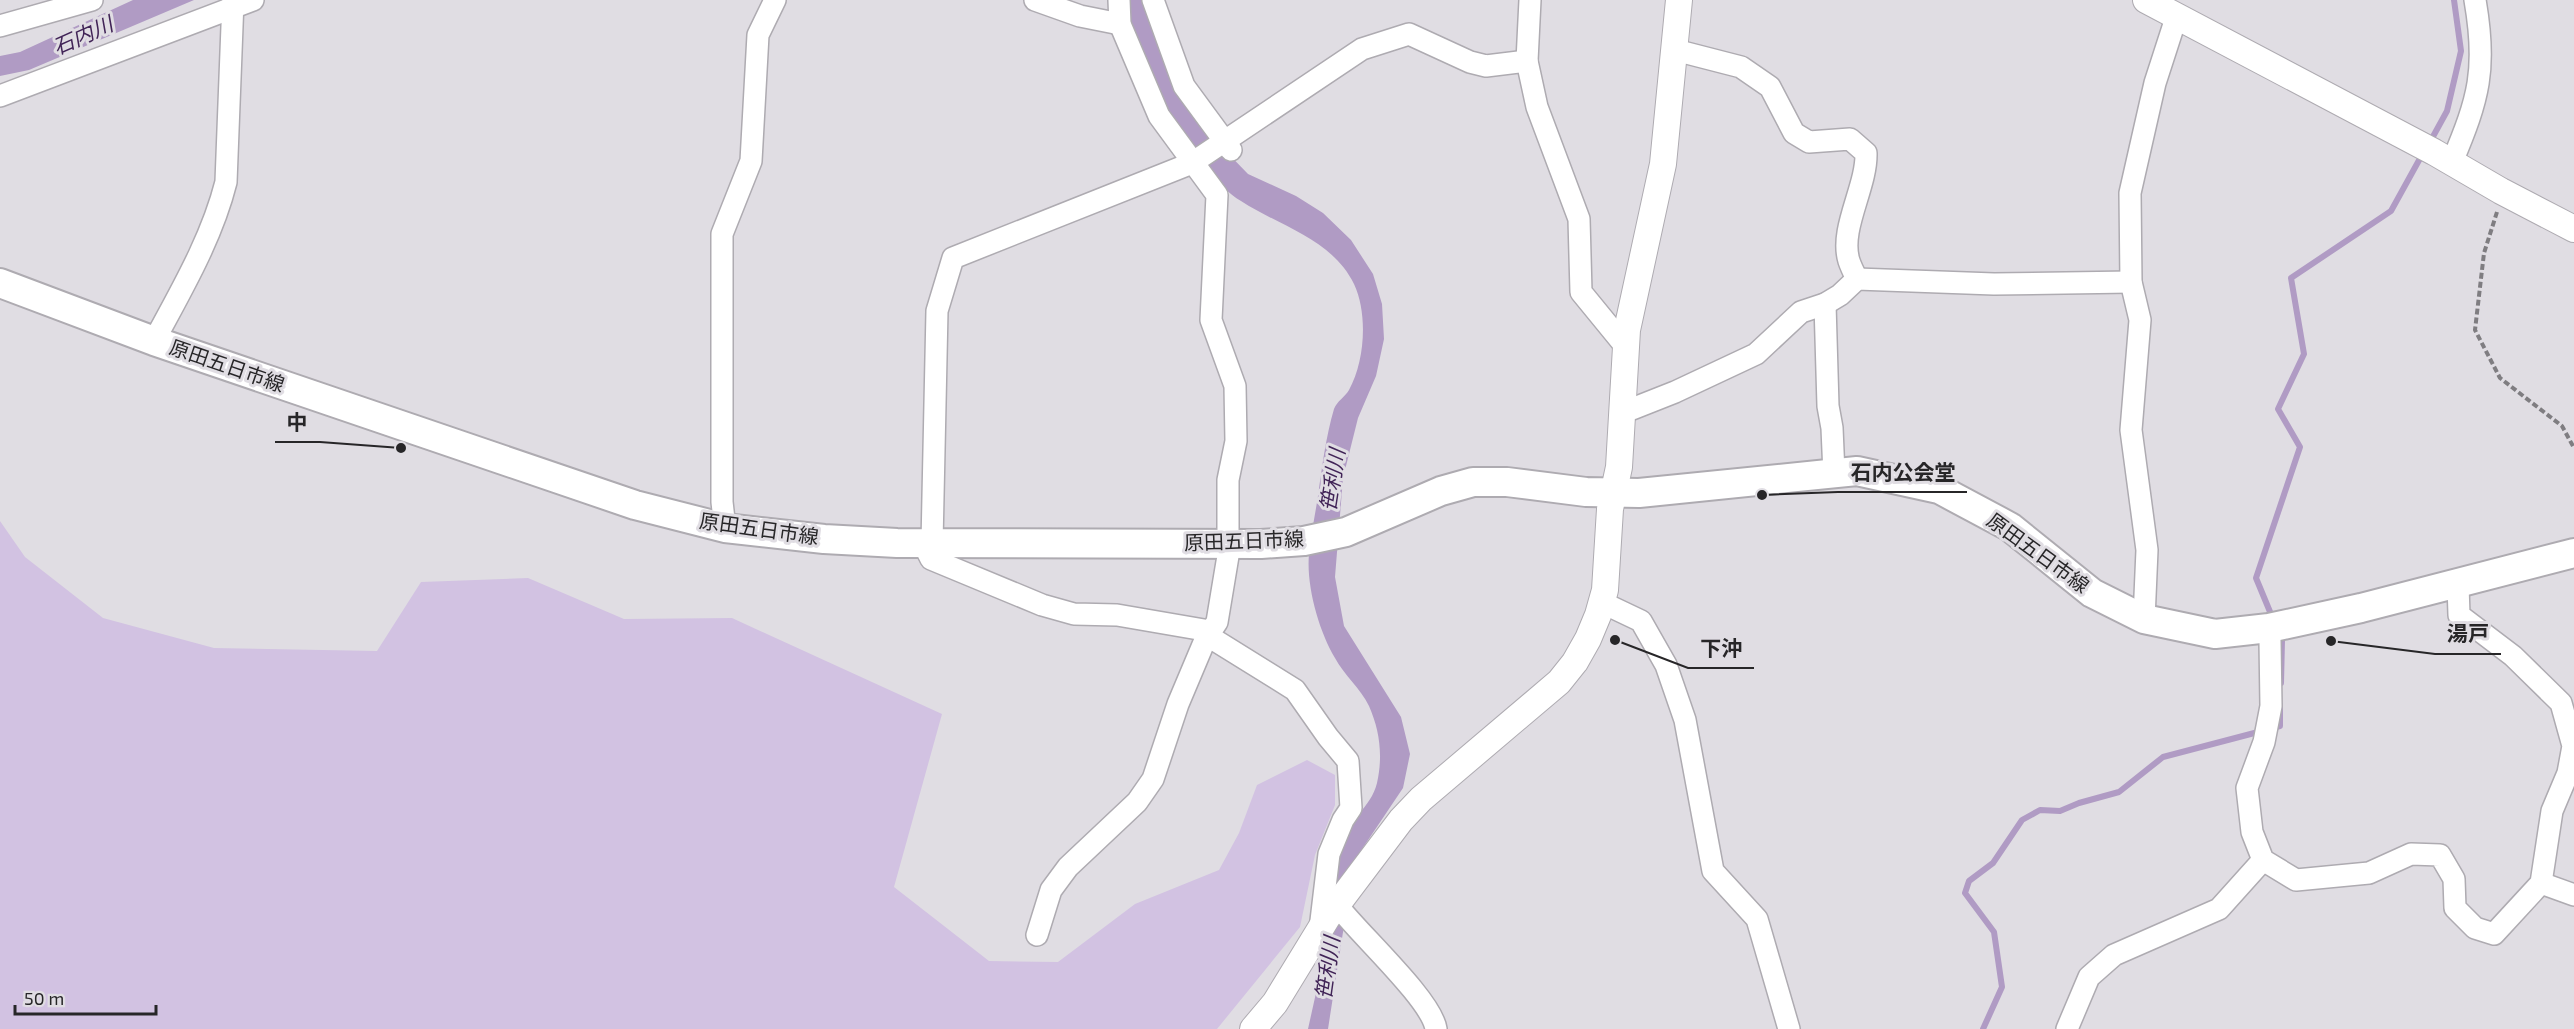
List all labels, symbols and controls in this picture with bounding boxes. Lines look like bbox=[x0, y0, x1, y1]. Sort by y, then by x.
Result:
water label: 石内川 bbox=[49, 10, 118, 59]
street label: 原田五日市線 bbox=[167, 334, 288, 396]
callout: 中 bbox=[275, 403, 320, 442]
text: 中 bbox=[287, 409, 308, 434]
water label: 笹利川 bbox=[1314, 445, 1349, 513]
callout: 石内公会堂 bbox=[1838, 453, 1967, 492]
text: 石内公会堂 bbox=[1851, 459, 1956, 484]
street label: 原田五日市線 bbox=[1983, 507, 2094, 597]
street label: 原田五日市線 bbox=[698, 508, 820, 548]
street label: 原田五日市線 bbox=[1184, 526, 1304, 554]
callout: 湯戸 bbox=[2435, 615, 2501, 654]
text: 湯戸 bbox=[2447, 620, 2489, 645]
callout: 下沖 bbox=[1688, 629, 1754, 668]
text: 下沖 bbox=[1700, 635, 1742, 660]
water label: 笹利川 bbox=[1310, 933, 1344, 1001]
scale bar bbox=[15, 978, 156, 1016]
text: 50 m bbox=[24, 987, 64, 1009]

